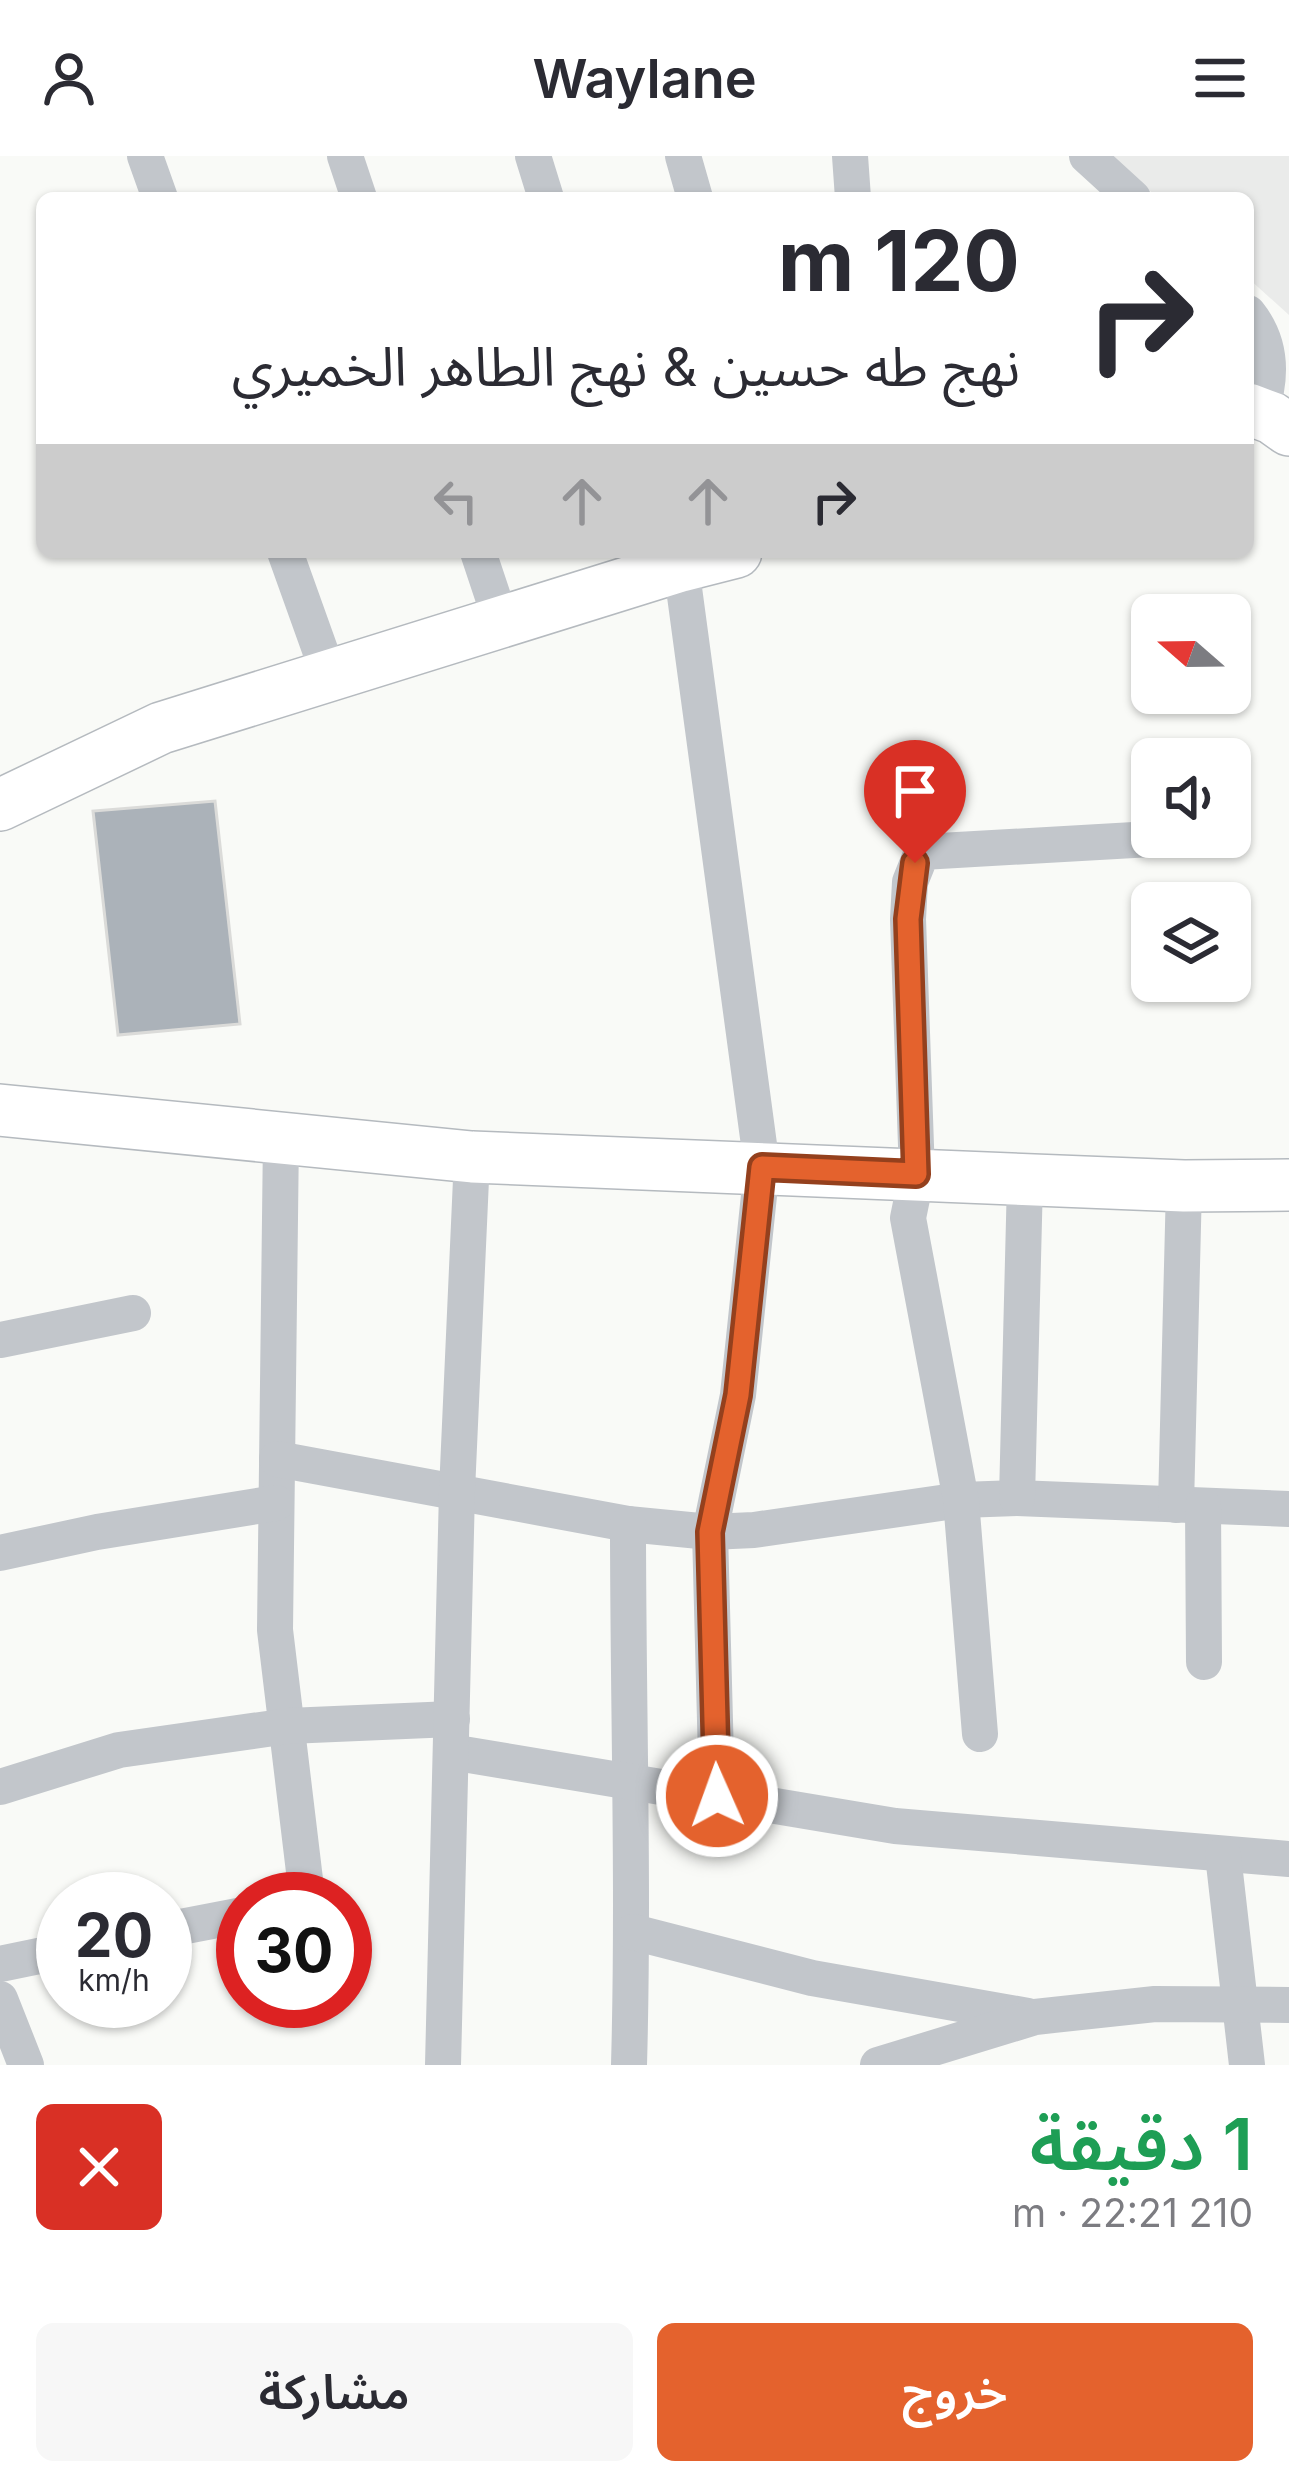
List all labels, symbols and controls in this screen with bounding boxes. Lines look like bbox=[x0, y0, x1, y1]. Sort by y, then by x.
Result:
icon: person bbox=[36, 45, 102, 111]
icon: menu bbox=[1187, 45, 1253, 111]
text: Waylane bbox=[532, 46, 757, 111]
text: 120 m bbox=[778, 210, 1020, 311]
icon: right bbox=[1062, 240, 1218, 396]
text: نهج طه حسين & نهج الطاهر الخميري bbox=[232, 334, 1020, 399]
icon: left bbox=[423, 468, 489, 534]
icon: ahead bbox=[549, 468, 615, 534]
icon: ahead bbox=[675, 468, 741, 534]
icon: right bbox=[801, 468, 867, 534]
north arrow bbox=[1131, 594, 1251, 714]
map controls bbox=[1131, 594, 1251, 1002]
button: sound bbox=[1131, 738, 1251, 858]
pin bbox=[864, 740, 966, 863]
icon: arrive bbox=[882, 758, 948, 824]
button: layers bbox=[1131, 882, 1251, 1002]
position arrow bbox=[654, 1733, 780, 1859]
speed limit sign: 30 bbox=[216, 1872, 372, 2028]
text: 20 bbox=[75, 1899, 153, 1971]
text: km/h bbox=[78, 1962, 150, 1998]
text: 1 دقيقة bbox=[1030, 2100, 1253, 2187]
button: close bbox=[36, 2104, 162, 2230]
text: 210 m · 22:21 bbox=[1012, 2189, 1253, 2236]
button: مشاركة bbox=[36, 2323, 633, 2461]
button: خروج bbox=[657, 2323, 1253, 2461]

